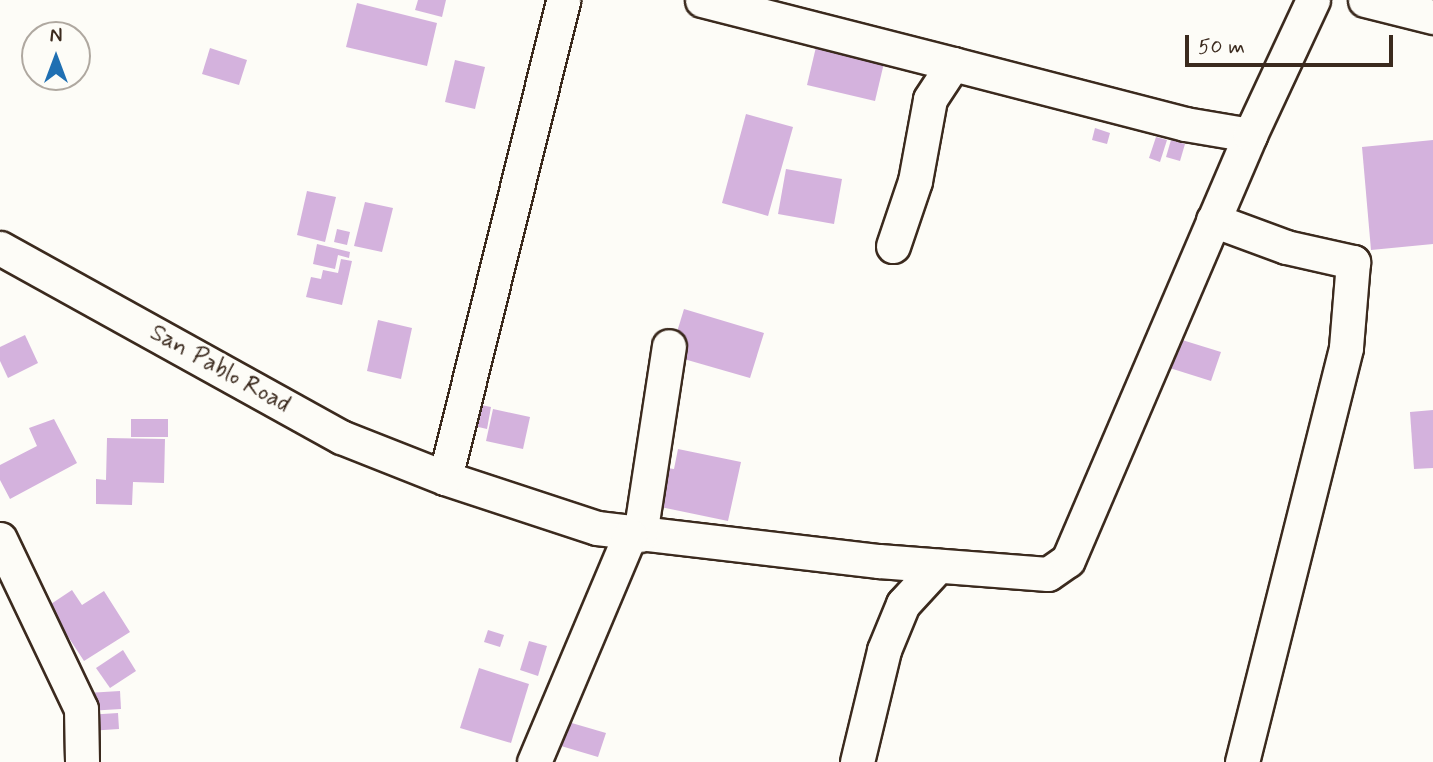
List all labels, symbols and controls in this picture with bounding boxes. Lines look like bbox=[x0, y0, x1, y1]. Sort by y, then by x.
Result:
north arrow bbox=[21, 21, 91, 91]
scale bar bbox=[1188, 21, 1396, 65]
text: N bbox=[50, 24, 62, 49]
text: 50 m bbox=[1198, 33, 1245, 61]
street label: San Pablo Road bbox=[145, 319, 295, 419]

